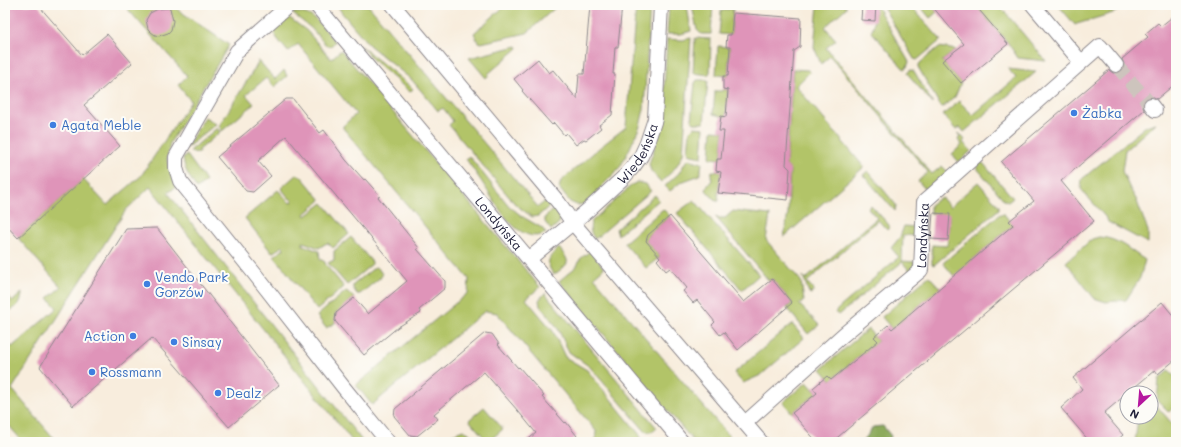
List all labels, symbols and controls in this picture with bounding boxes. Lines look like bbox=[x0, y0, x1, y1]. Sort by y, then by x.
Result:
place label: Żabka bbox=[1082, 104, 1122, 121]
marker: Żabka bbox=[1069, 108, 1079, 118]
place label: Agata Meble bbox=[61, 116, 142, 133]
marker: Agata Meble bbox=[48, 120, 58, 130]
street label: Wiedeńska bbox=[613, 121, 661, 187]
street label: Londyńska bbox=[472, 193, 527, 254]
street label: Londyńska bbox=[912, 202, 932, 268]
place label: Vendo Park Gorzów bbox=[155, 268, 228, 300]
marker: Vendo Park Gorzów bbox=[142, 279, 152, 289]
place label: Action bbox=[84, 327, 125, 344]
marker: Action bbox=[128, 331, 138, 341]
place label: Sinsay bbox=[182, 333, 222, 350]
marker: Sinsay bbox=[169, 337, 179, 347]
place label: Rossmann bbox=[100, 363, 162, 380]
marker: Rossmann bbox=[87, 367, 97, 377]
place label: Dealz bbox=[226, 384, 262, 401]
north arrow bbox=[1119, 385, 1159, 425]
marker: Dealz bbox=[213, 388, 223, 398]
text: N bbox=[1127, 406, 1141, 423]

